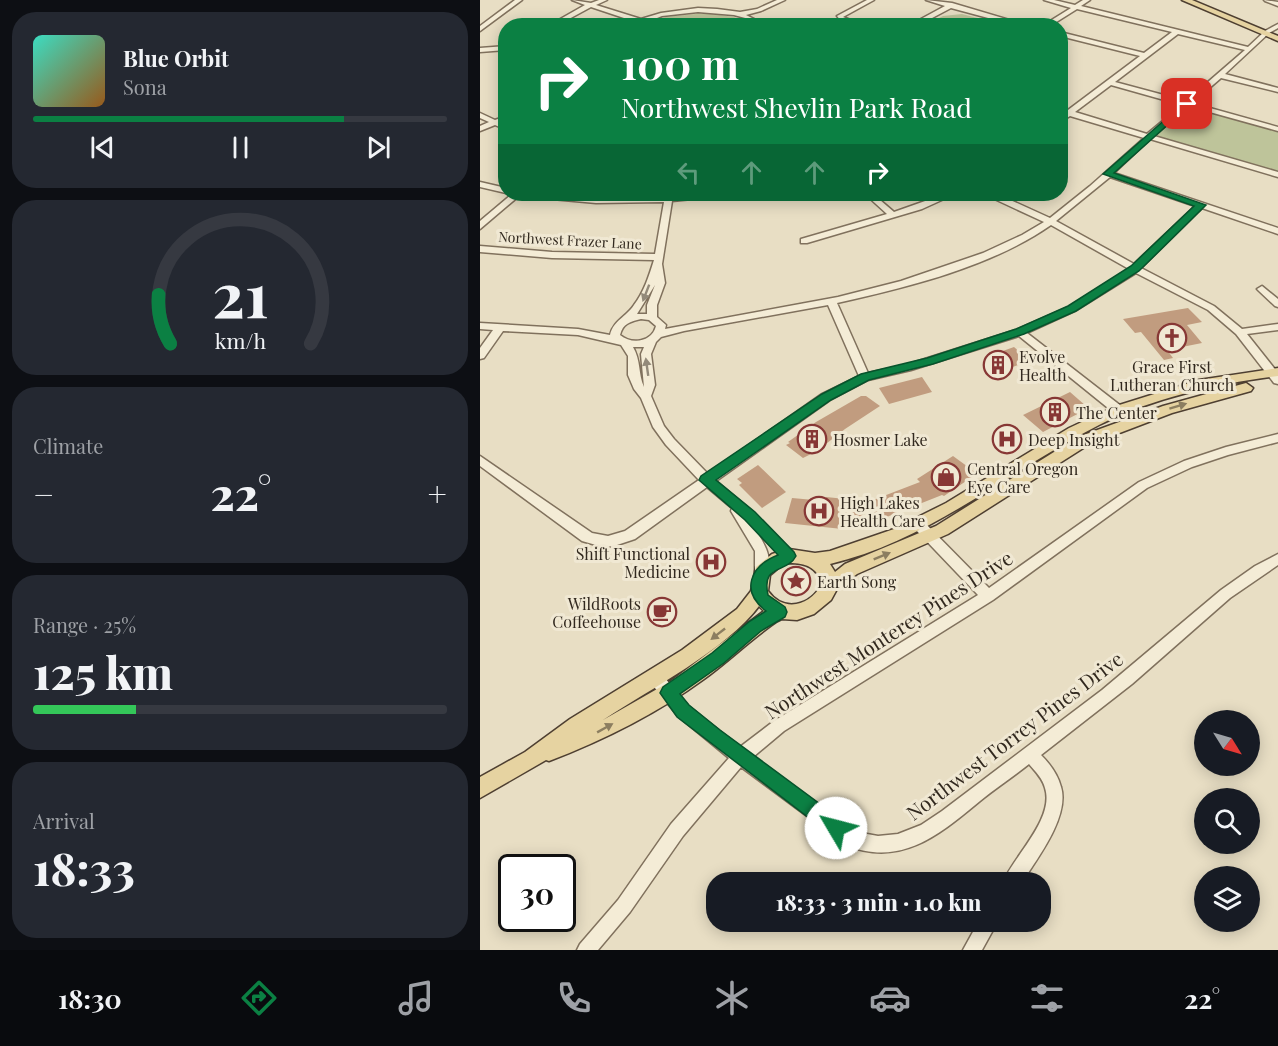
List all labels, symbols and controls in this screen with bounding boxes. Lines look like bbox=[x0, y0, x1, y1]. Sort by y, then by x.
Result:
text: 100 m bbox=[621, 35, 739, 91]
icon: right bbox=[522, 42, 600, 120]
text: Blue Orbit bbox=[123, 43, 229, 73]
text: Sona bbox=[123, 73, 167, 100]
pin bbox=[1161, 78, 1212, 129]
icon: arrive bbox=[1170, 87, 1203, 120]
text: Northwest Shevlin Park Road bbox=[621, 89, 972, 125]
icon: previous bbox=[86, 131, 119, 164]
icon: pause bbox=[224, 131, 257, 164]
icon: next bbox=[362, 131, 395, 164]
icon: left bbox=[672, 156, 705, 189]
icon: ahead bbox=[735, 156, 768, 189]
icon: ahead bbox=[798, 156, 831, 189]
icon: right bbox=[861, 156, 894, 189]
street label: Northwest Frazer Lane bbox=[498, 227, 642, 253]
text: 21 bbox=[212, 251, 268, 335]
one-way arrow bbox=[641, 284, 651, 302]
church icon: Grace First Lutheran Church bbox=[1156, 322, 1188, 354]
text: km/h bbox=[214, 327, 266, 355]
place label: Evolve Health bbox=[1019, 346, 1067, 385]
building icon: Evolve Health bbox=[982, 349, 1014, 381]
place label: Grace First Lutheran Church bbox=[1110, 356, 1235, 395]
one-way arrow bbox=[643, 358, 652, 377]
building icon: The Center bbox=[1039, 396, 1071, 428]
one-way arrow bbox=[1169, 401, 1187, 410]
place label: The Center bbox=[1076, 402, 1157, 423]
building icon: Hosmer Lake bbox=[796, 423, 828, 455]
hospital icon: Deep Insight bbox=[991, 423, 1023, 455]
place label: Hosmer Lake bbox=[833, 429, 928, 450]
place label: Deep Insight bbox=[1028, 429, 1120, 450]
text: Climate bbox=[33, 432, 103, 459]
place label: Central Oregon Eye Care bbox=[967, 458, 1079, 497]
shop icon: Central Oregon Eye Care bbox=[930, 461, 962, 493]
text: 22° bbox=[211, 462, 271, 522]
text: − bbox=[33, 471, 54, 515]
text: + bbox=[428, 471, 447, 515]
place label: High Lakes Health Care bbox=[840, 492, 925, 531]
hospital icon: High Lakes Health Care bbox=[803, 495, 835, 527]
place label: Shift Functional Medicine bbox=[576, 543, 690, 582]
street label: Northwest Monterey Pines Drive bbox=[759, 543, 1017, 725]
hospital icon: Shift Functional Medicine bbox=[695, 546, 727, 578]
one-way arrow bbox=[873, 551, 891, 560]
place icon: Earth Song bbox=[780, 565, 812, 597]
place label: Earth Song bbox=[817, 571, 897, 592]
place label: WildRoots Coffeehouse bbox=[552, 593, 641, 632]
cafe icon: WildRoots Coffeehouse bbox=[646, 596, 678, 628]
text: Range · 25% bbox=[33, 611, 136, 638]
one-way arrow bbox=[710, 628, 726, 640]
text: 125 km bbox=[33, 641, 173, 701]
street label: Northwest Torrey Pines Drive bbox=[900, 645, 1128, 825]
north arrow bbox=[1194, 710, 1260, 776]
map controls bbox=[1194, 710, 1260, 932]
one-way arrow bbox=[597, 723, 614, 733]
button: search bbox=[1194, 788, 1260, 854]
position arrow bbox=[804, 796, 868, 860]
text: Arrival bbox=[33, 807, 95, 834]
text: 18:33 bbox=[33, 837, 135, 897]
speed limit sign: 30 bbox=[498, 854, 576, 932]
button: layers bbox=[1194, 866, 1260, 932]
text: 18:33 · 3 min · 1.0 km bbox=[776, 887, 981, 917]
icon: directions bbox=[238, 977, 280, 1019]
icon: music bbox=[395, 977, 437, 1019]
icon: phone bbox=[553, 977, 595, 1019]
icon: climate bbox=[711, 977, 753, 1019]
icon: car bbox=[869, 977, 911, 1019]
icon: filters bbox=[1026, 977, 1068, 1019]
text: 18:30 bbox=[58, 980, 122, 1016]
text: 22° bbox=[1184, 980, 1220, 1016]

